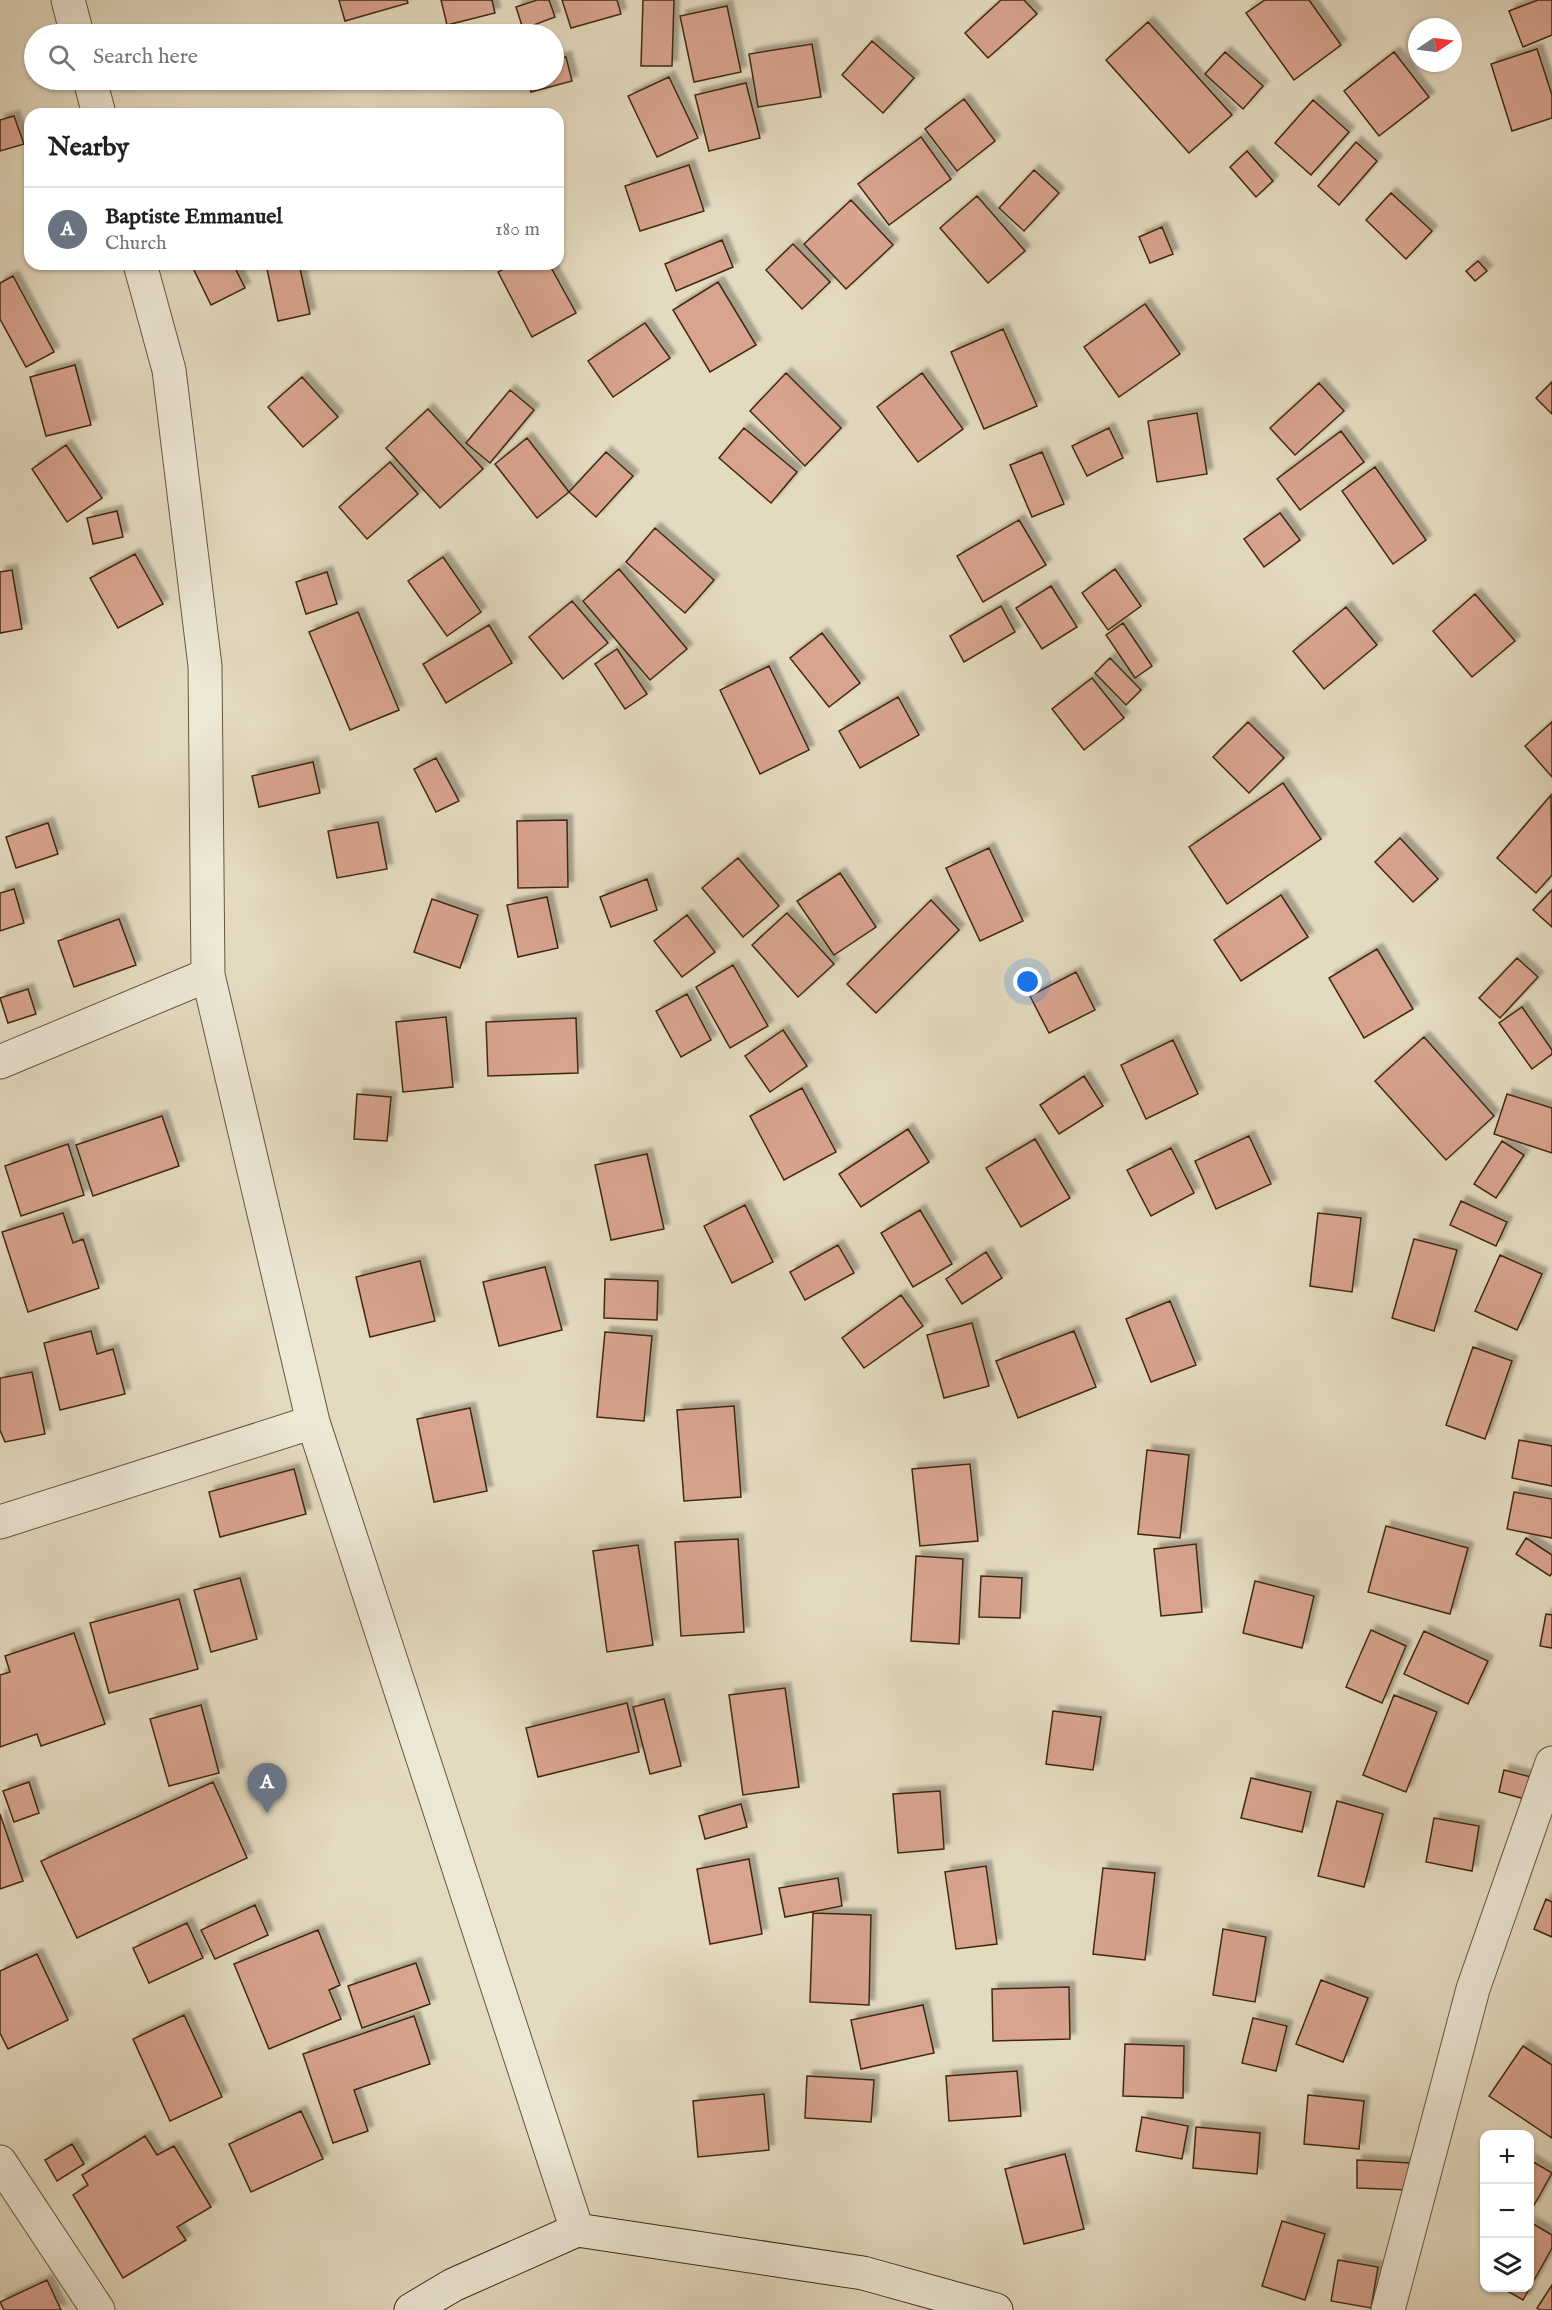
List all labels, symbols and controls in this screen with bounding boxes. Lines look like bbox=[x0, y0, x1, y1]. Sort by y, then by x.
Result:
north arrow bbox=[1408, 18, 1462, 72]
search box bbox=[24, 24, 564, 90]
icon: search bbox=[45, 41, 78, 74]
text: Search here bbox=[93, 43, 198, 71]
text: Nearby bbox=[48, 131, 129, 164]
text: Baptiste Emmanuel bbox=[105, 203, 282, 231]
text: A bbox=[61, 217, 74, 242]
text: 180 m bbox=[495, 217, 540, 242]
text: Church bbox=[105, 231, 167, 256]
your location bbox=[1013, 967, 1042, 996]
pin: A bbox=[248, 1764, 286, 1813]
map controls bbox=[1480, 2130, 1534, 2292]
button: + bbox=[1480, 2130, 1534, 2184]
button: − bbox=[1480, 2184, 1534, 2238]
button: layers bbox=[1480, 2238, 1534, 2292]

